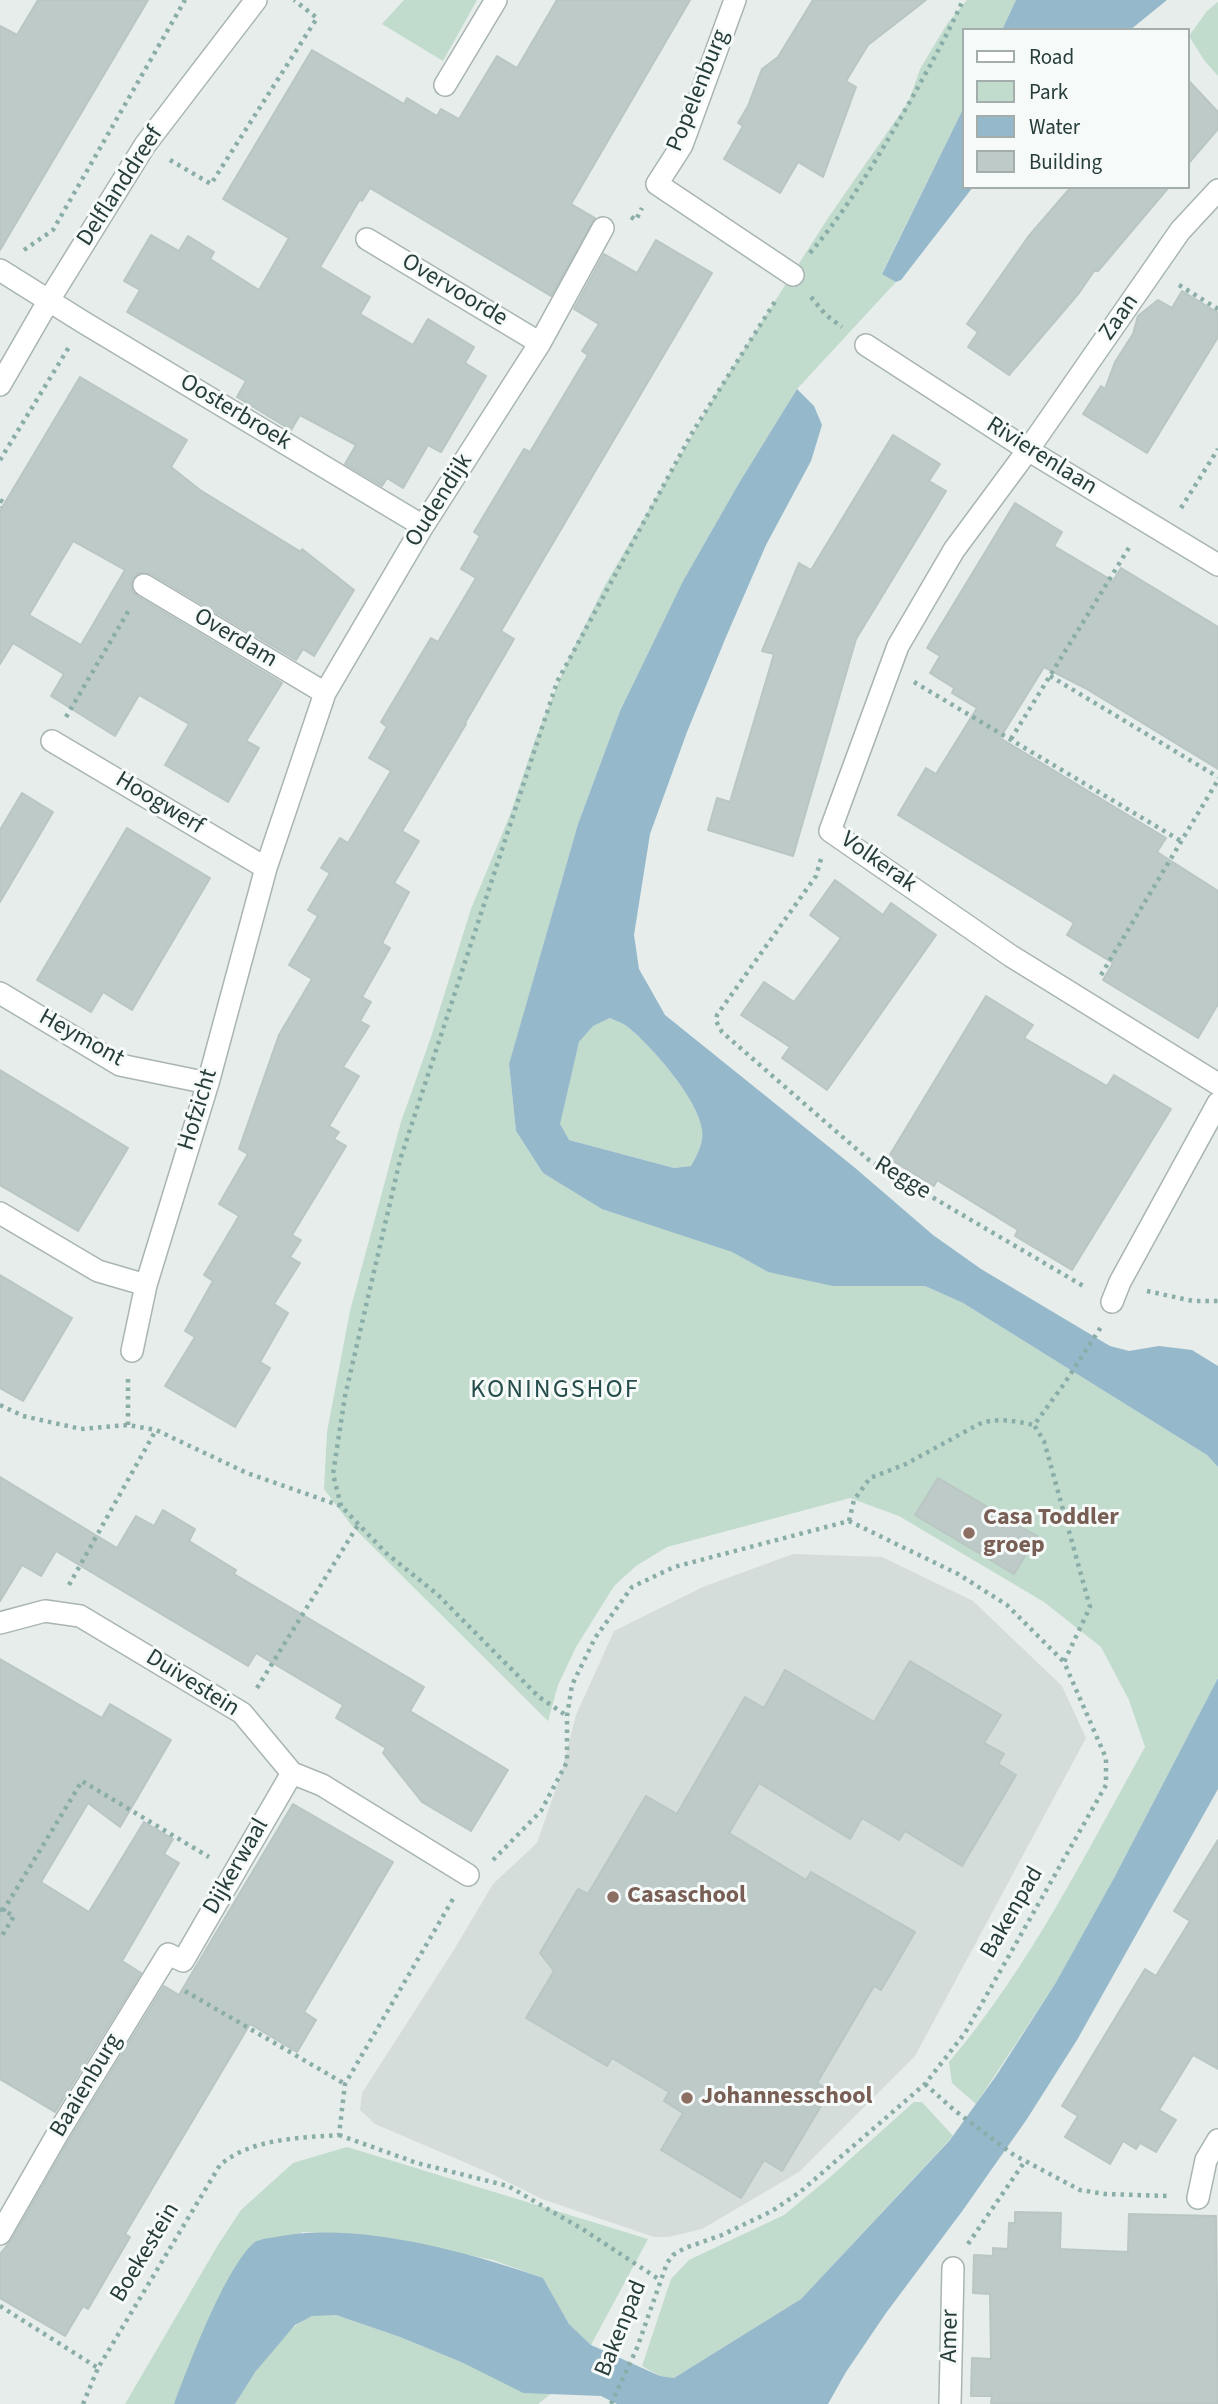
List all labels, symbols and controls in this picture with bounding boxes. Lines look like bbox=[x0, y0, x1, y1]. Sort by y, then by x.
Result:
street label: Popelenburg bbox=[662, 26, 736, 156]
legend bbox=[962, 28, 1190, 189]
text: Road bbox=[1029, 42, 1074, 72]
text: Park bbox=[1029, 77, 1068, 107]
text: Water bbox=[1029, 112, 1080, 142]
street label: Delflanddreef bbox=[72, 122, 170, 252]
text: Building bbox=[1029, 147, 1102, 177]
street label: Overvoorde bbox=[396, 248, 512, 334]
street label: Zaan bbox=[1094, 289, 1146, 347]
street label: Oosterbroek bbox=[174, 369, 296, 457]
street label: Rivierenlaan bbox=[980, 412, 1102, 502]
street label: Oudendijk bbox=[400, 449, 480, 553]
street label: Overdam bbox=[188, 603, 282, 675]
street label: Hoogwerf bbox=[110, 766, 208, 842]
street label: Volkerak bbox=[834, 826, 922, 900]
street label: Heymont bbox=[33, 1004, 129, 1074]
street label: Hofzicht bbox=[173, 1066, 225, 1154]
street label: Regge bbox=[869, 1151, 935, 1207]
district label: KONINGSHOF bbox=[472, 1375, 638, 1407]
place label: Casa Toddler groep bbox=[983, 1505, 1119, 1561]
marker: Casa Toddler groep bbox=[961, 1525, 977, 1541]
street label: Duivestein bbox=[140, 1644, 244, 1724]
street label: Dijkerwaal bbox=[198, 1814, 276, 1920]
street label: Bakenpad bbox=[975, 1862, 1051, 1964]
place label: Casaschool bbox=[627, 1883, 746, 1911]
marker: Casaschool bbox=[605, 1889, 621, 1905]
street label: Baaienburg bbox=[45, 2029, 129, 2143]
place label: Johannesschool bbox=[701, 2084, 872, 2112]
marker: Johannesschool bbox=[679, 2090, 695, 2106]
street label: Boekestein bbox=[105, 2198, 187, 2308]
street label: Bakenpad bbox=[590, 2277, 654, 2381]
street label: Amer bbox=[936, 2309, 966, 2363]

